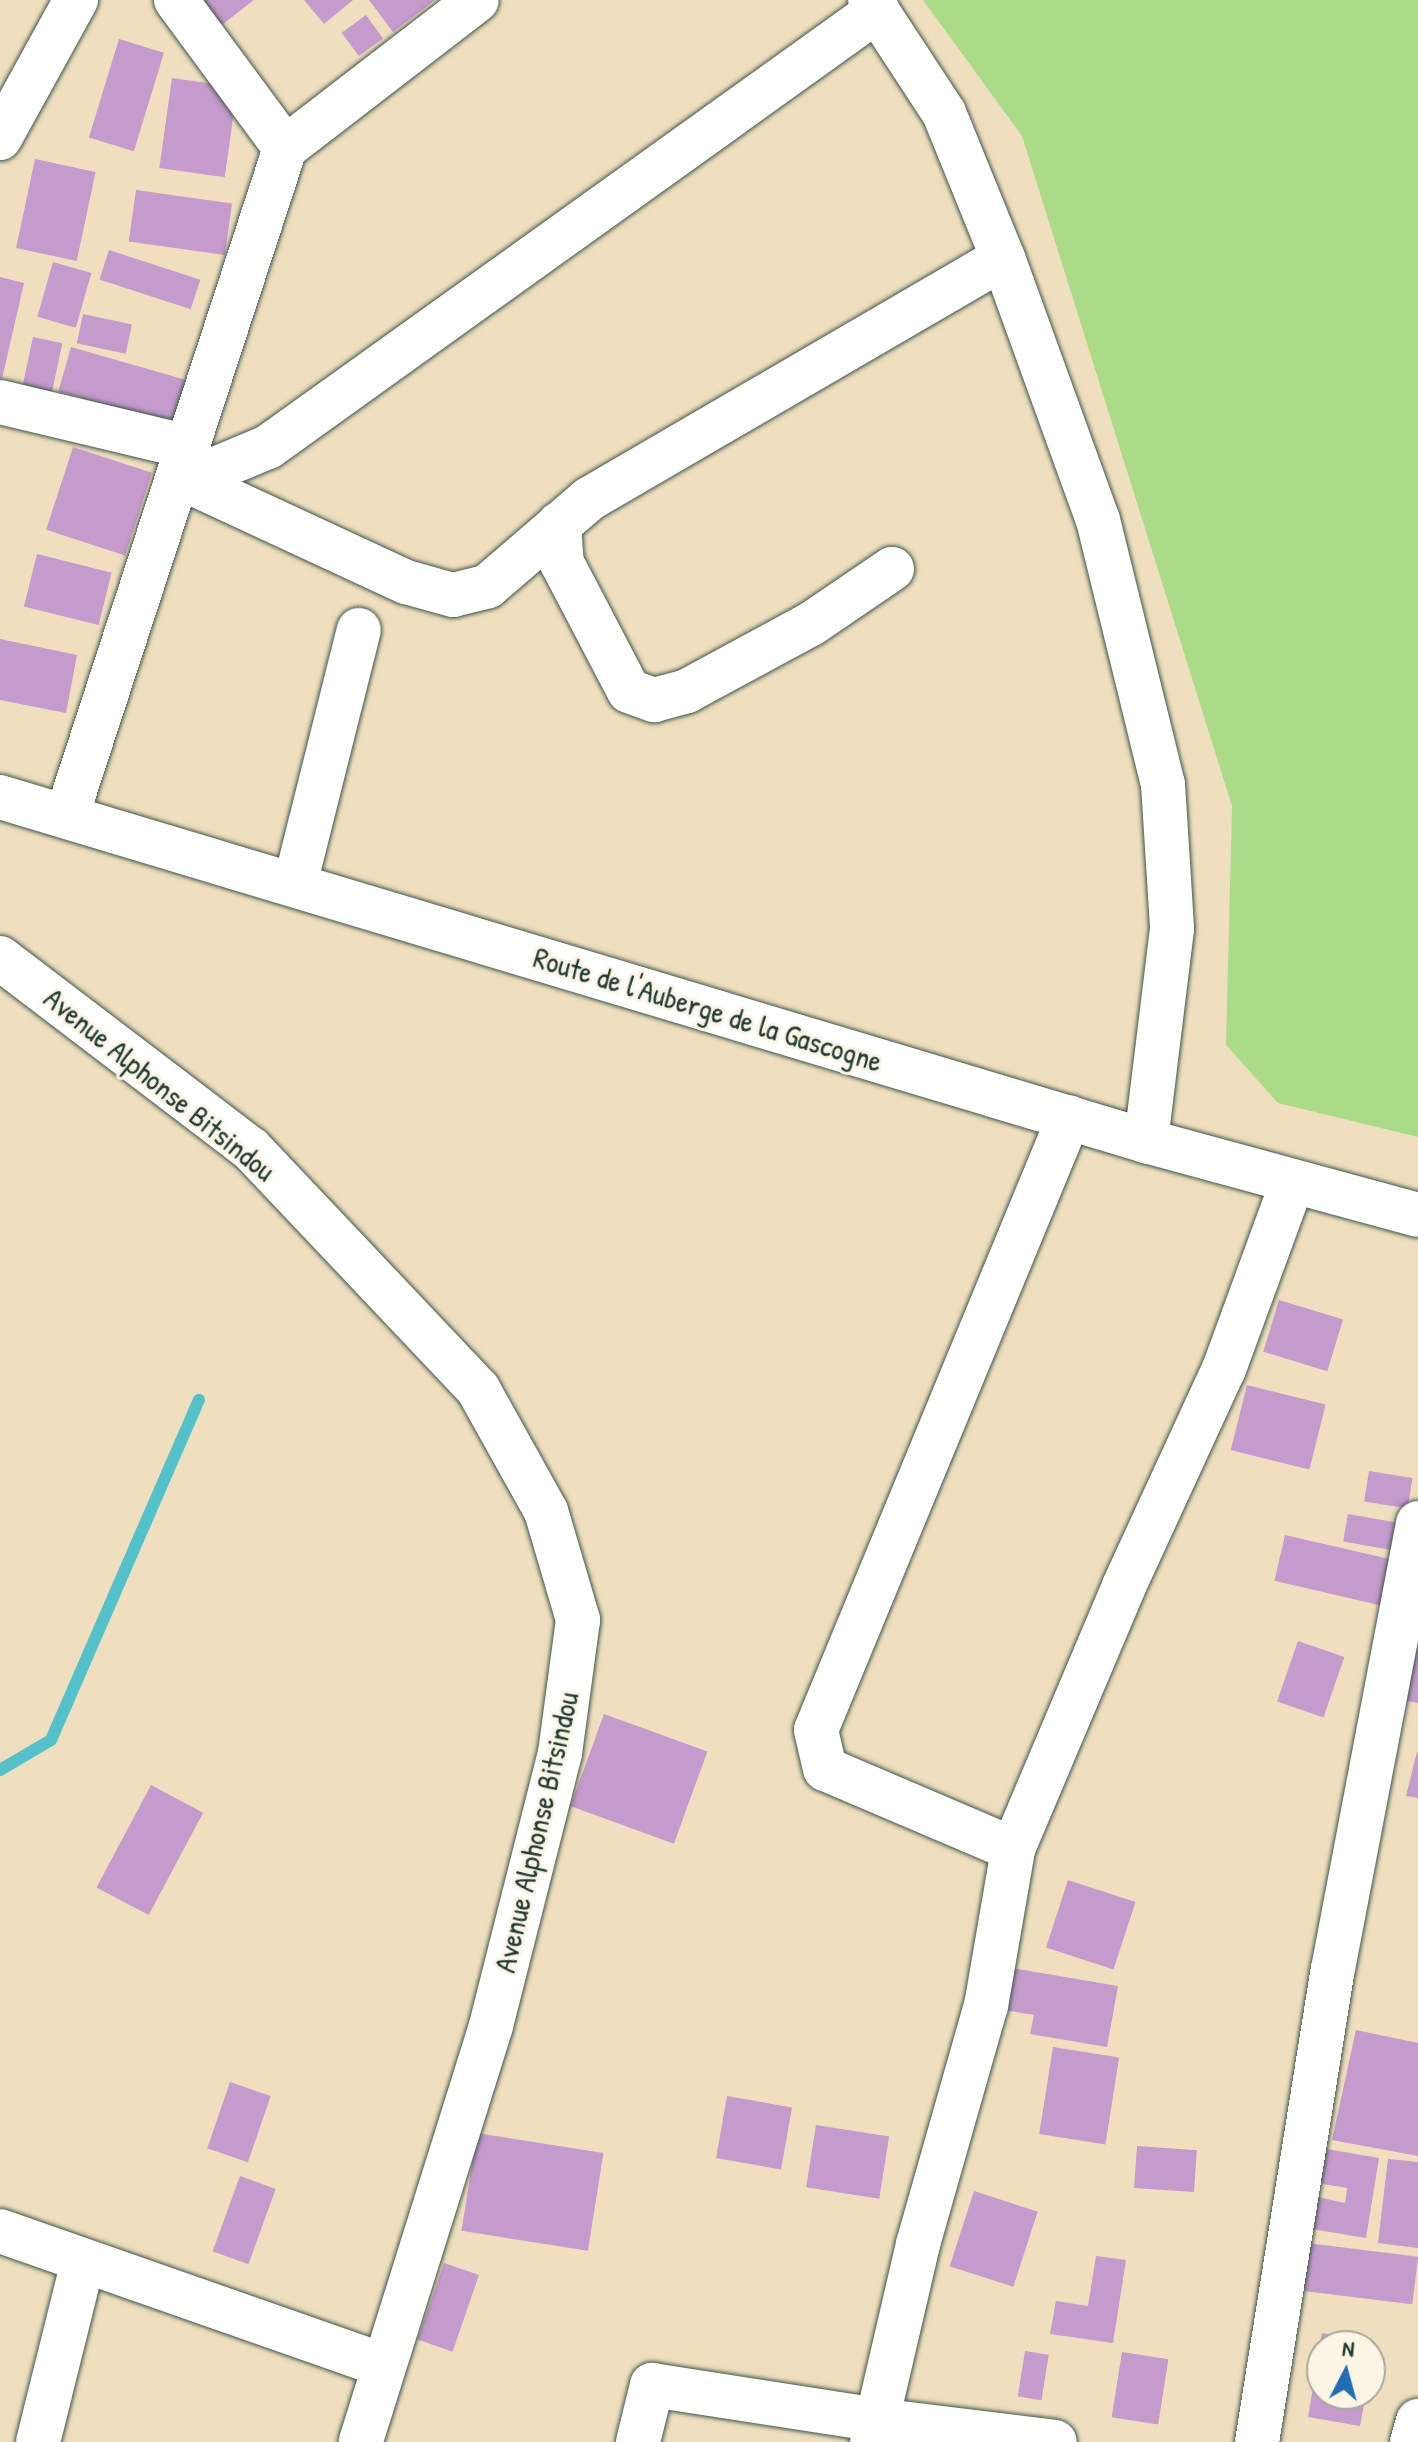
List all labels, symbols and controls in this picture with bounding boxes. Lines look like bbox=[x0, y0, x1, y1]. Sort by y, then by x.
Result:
street label: Route de l'Auberge de la Gascogne bbox=[529, 939, 887, 1079]
street label: Avenue Alphonse Bitsindou bbox=[37, 980, 283, 1188]
street label: Avenue Alphonse Bitsindou bbox=[486, 1688, 586, 1976]
north arrow bbox=[1306, 2330, 1386, 2410]
text: N bbox=[1341, 2333, 1356, 2364]

